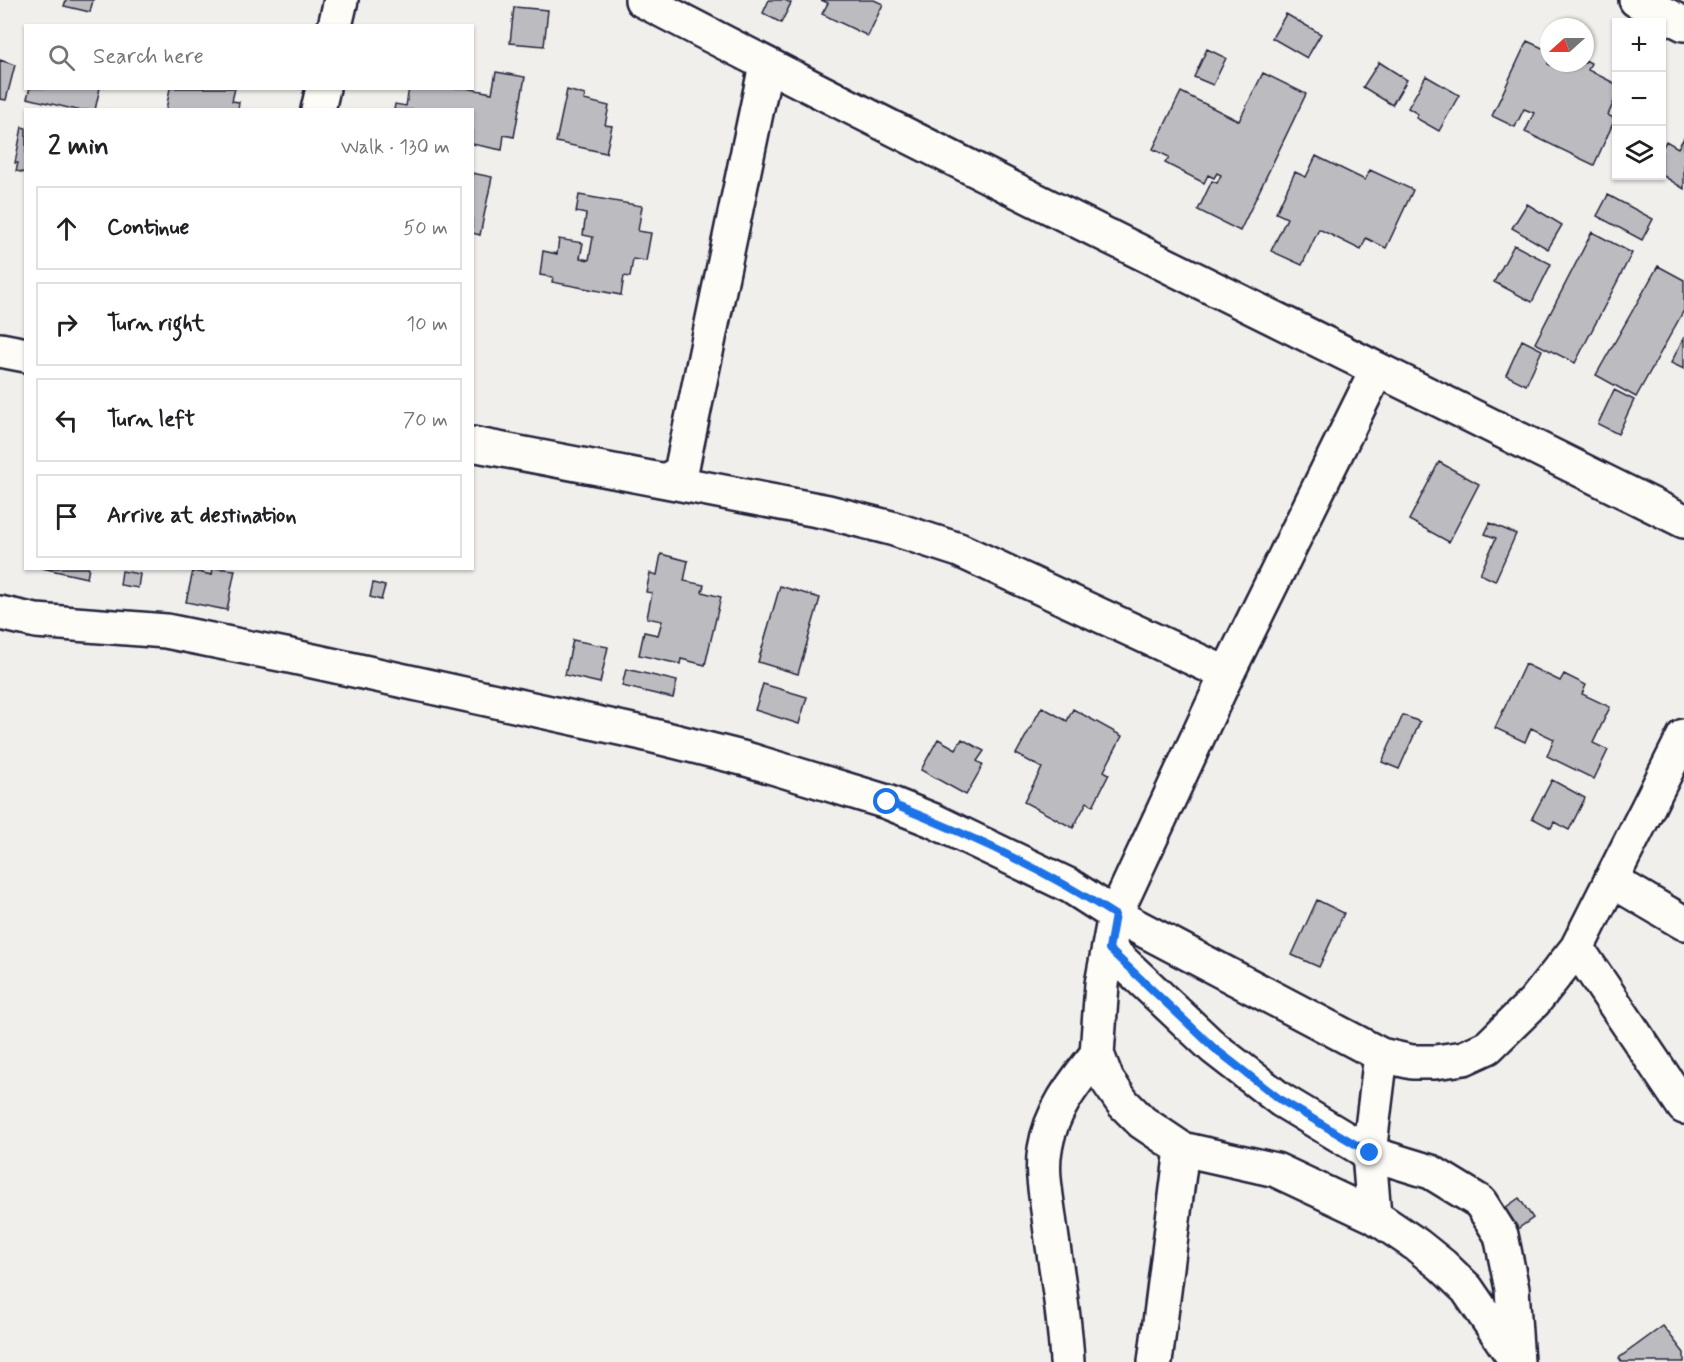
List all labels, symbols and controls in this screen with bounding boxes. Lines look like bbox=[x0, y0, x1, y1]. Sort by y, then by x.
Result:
north arrow bbox=[1540, 18, 1594, 72]
map controls bbox=[1612, 18, 1666, 180]
button: + bbox=[1612, 18, 1666, 72]
search box bbox=[24, 24, 474, 90]
icon: search bbox=[45, 41, 78, 74]
text: Search here bbox=[93, 43, 204, 71]
button: − bbox=[1612, 72, 1666, 126]
button: layers bbox=[1612, 126, 1666, 180]
text: 2 min bbox=[48, 130, 109, 164]
text: Walk · 130 m bbox=[341, 134, 450, 161]
icon: ahead bbox=[50, 212, 83, 245]
text: Continue bbox=[107, 214, 189, 242]
text: 50 m bbox=[403, 215, 448, 242]
icon: right bbox=[50, 308, 83, 341]
text: Turn right bbox=[107, 310, 205, 338]
text: 10 m bbox=[406, 311, 448, 338]
icon: left bbox=[50, 404, 83, 437]
text: Turn left bbox=[107, 406, 195, 434]
text: 70 m bbox=[403, 407, 448, 434]
icon: arrive bbox=[50, 500, 83, 533]
text: Arrive at destination bbox=[107, 502, 297, 530]
route start bbox=[873, 788, 899, 814]
route end bbox=[1356, 1139, 1382, 1165]

